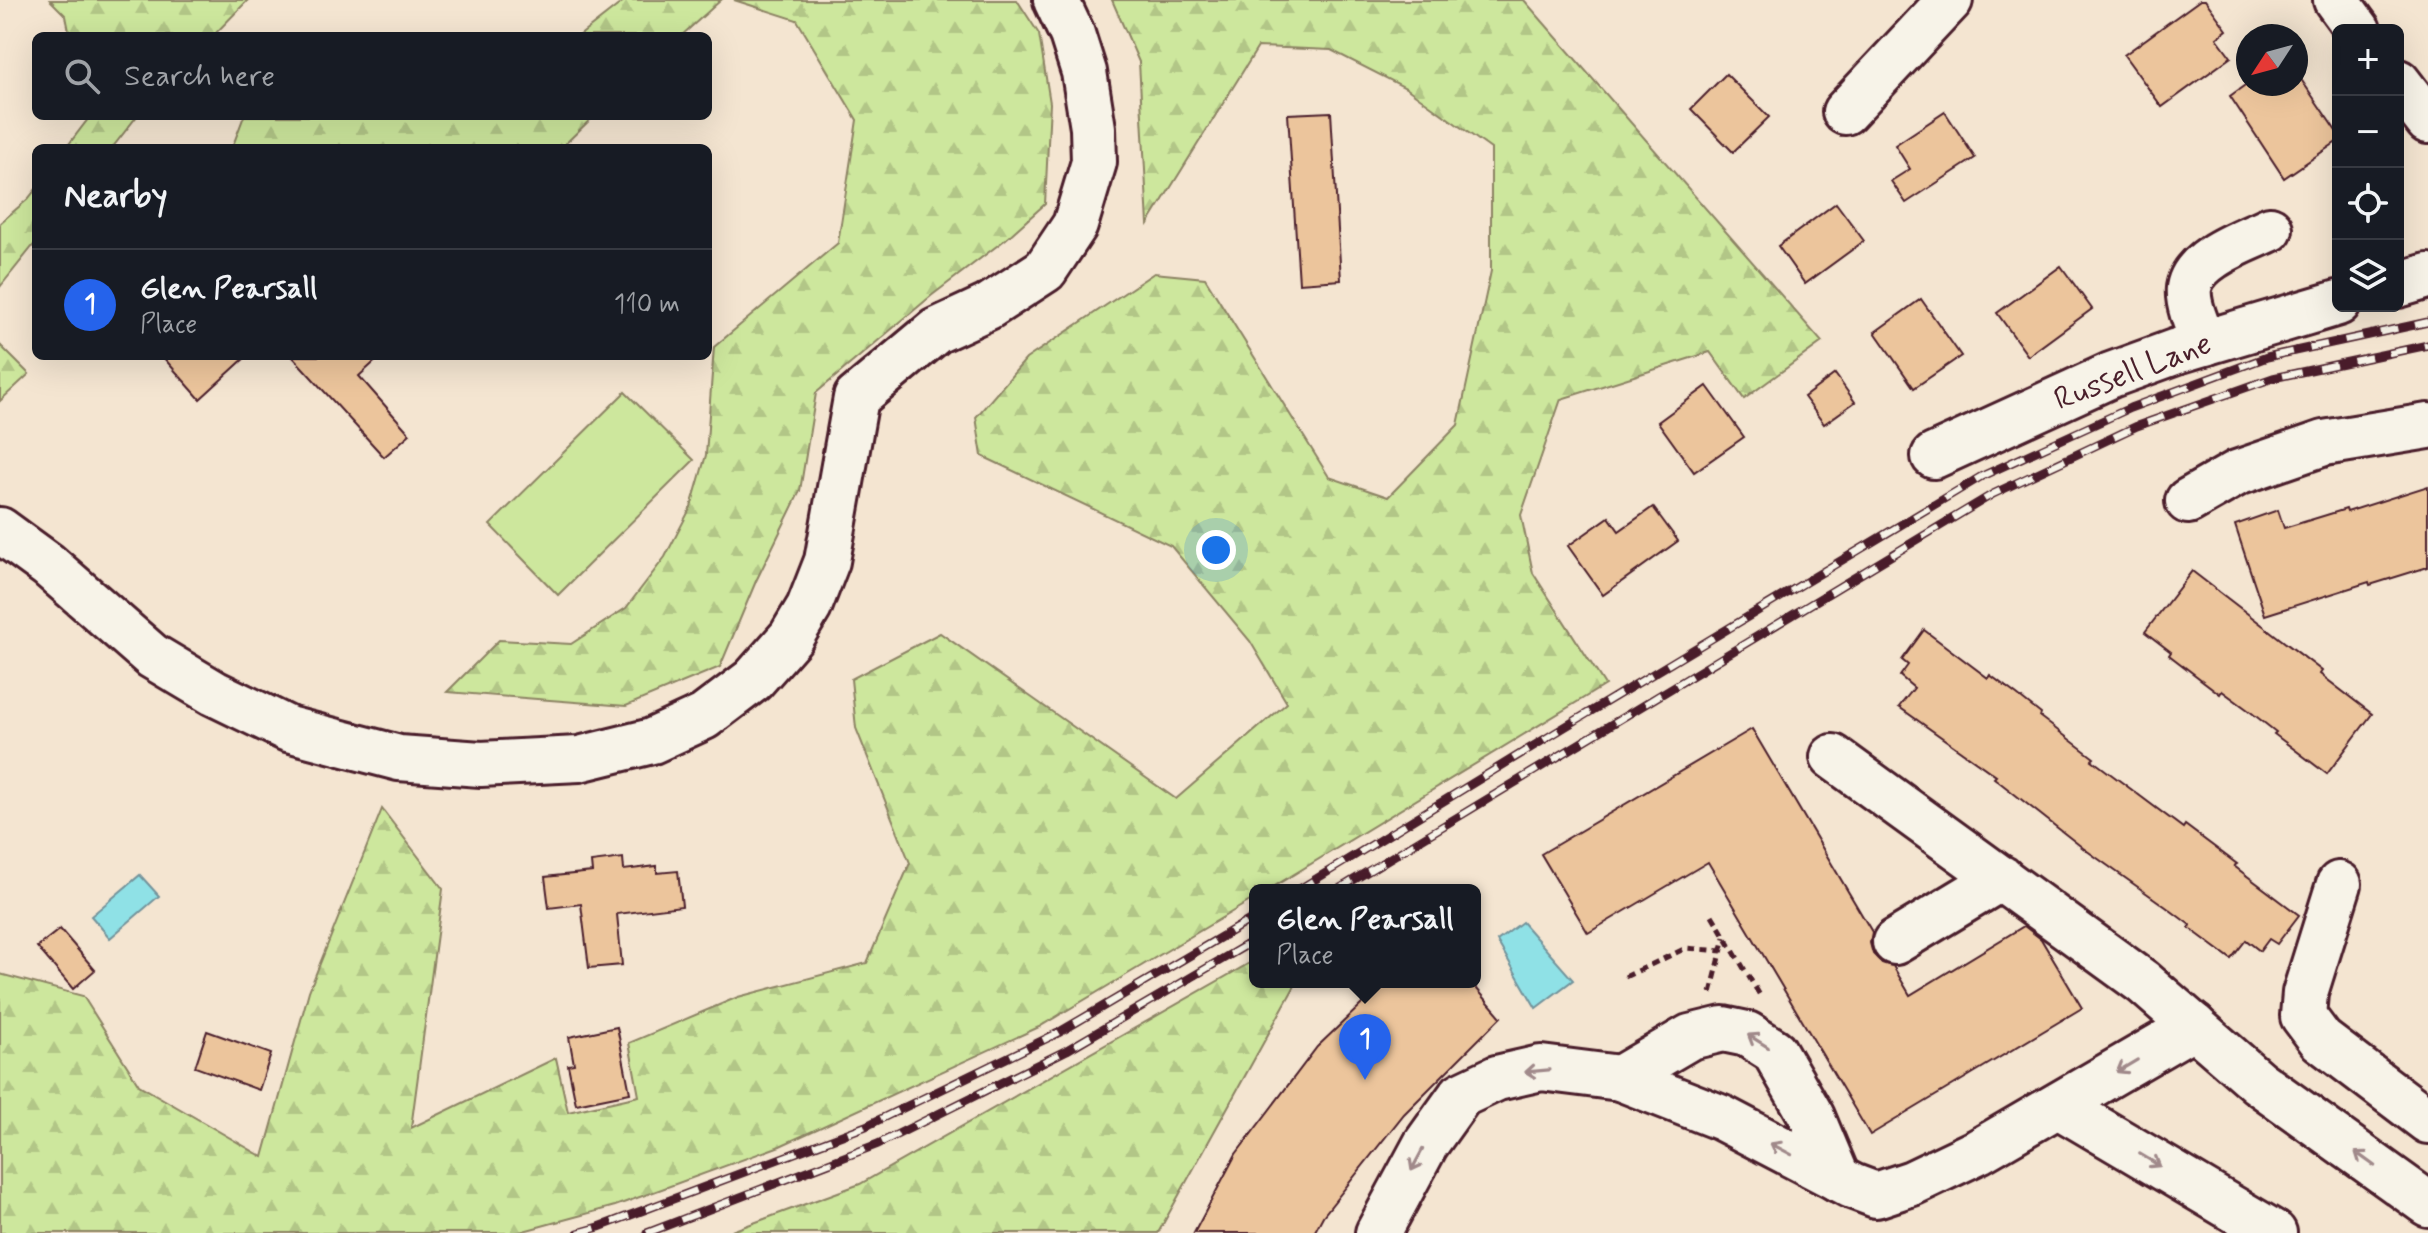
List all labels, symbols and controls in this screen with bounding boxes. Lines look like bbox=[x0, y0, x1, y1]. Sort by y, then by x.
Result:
north arrow bbox=[2236, 24, 2308, 96]
map controls bbox=[2332, 24, 2404, 312]
button: + bbox=[2332, 24, 2404, 96]
search box bbox=[32, 32, 712, 120]
icon: search bbox=[60, 54, 104, 98]
text: Search here bbox=[124, 57, 275, 96]
button: − bbox=[2332, 96, 2404, 168]
button: locate bbox=[2332, 168, 2404, 240]
text: Nearby bbox=[64, 174, 168, 219]
button: layers bbox=[2332, 240, 2404, 312]
text: Glen Pearsall bbox=[140, 269, 317, 308]
text: 1 bbox=[84, 288, 96, 322]
text: 110 m bbox=[614, 288, 680, 322]
text: Place bbox=[140, 308, 197, 342]
street label: Russell Lane bbox=[2048, 323, 2218, 421]
your location bbox=[1196, 530, 1236, 570]
popup bbox=[1249, 884, 1481, 988]
text: Glen Pearsall bbox=[1276, 900, 1454, 939]
text: Place bbox=[1276, 939, 1334, 973]
pin: 1 bbox=[1339, 1014, 1391, 1080]
one-way arrow bbox=[1748, 1033, 1770, 1050]
one-way arrow bbox=[2116, 1058, 2139, 1074]
one-way arrow bbox=[1524, 1064, 1551, 1079]
one-way arrow bbox=[1770, 1141, 1793, 1157]
one-way arrow bbox=[1409, 1147, 1425, 1171]
one-way arrow bbox=[2354, 1150, 2376, 1167]
one-way arrow bbox=[2138, 1152, 2161, 1168]

